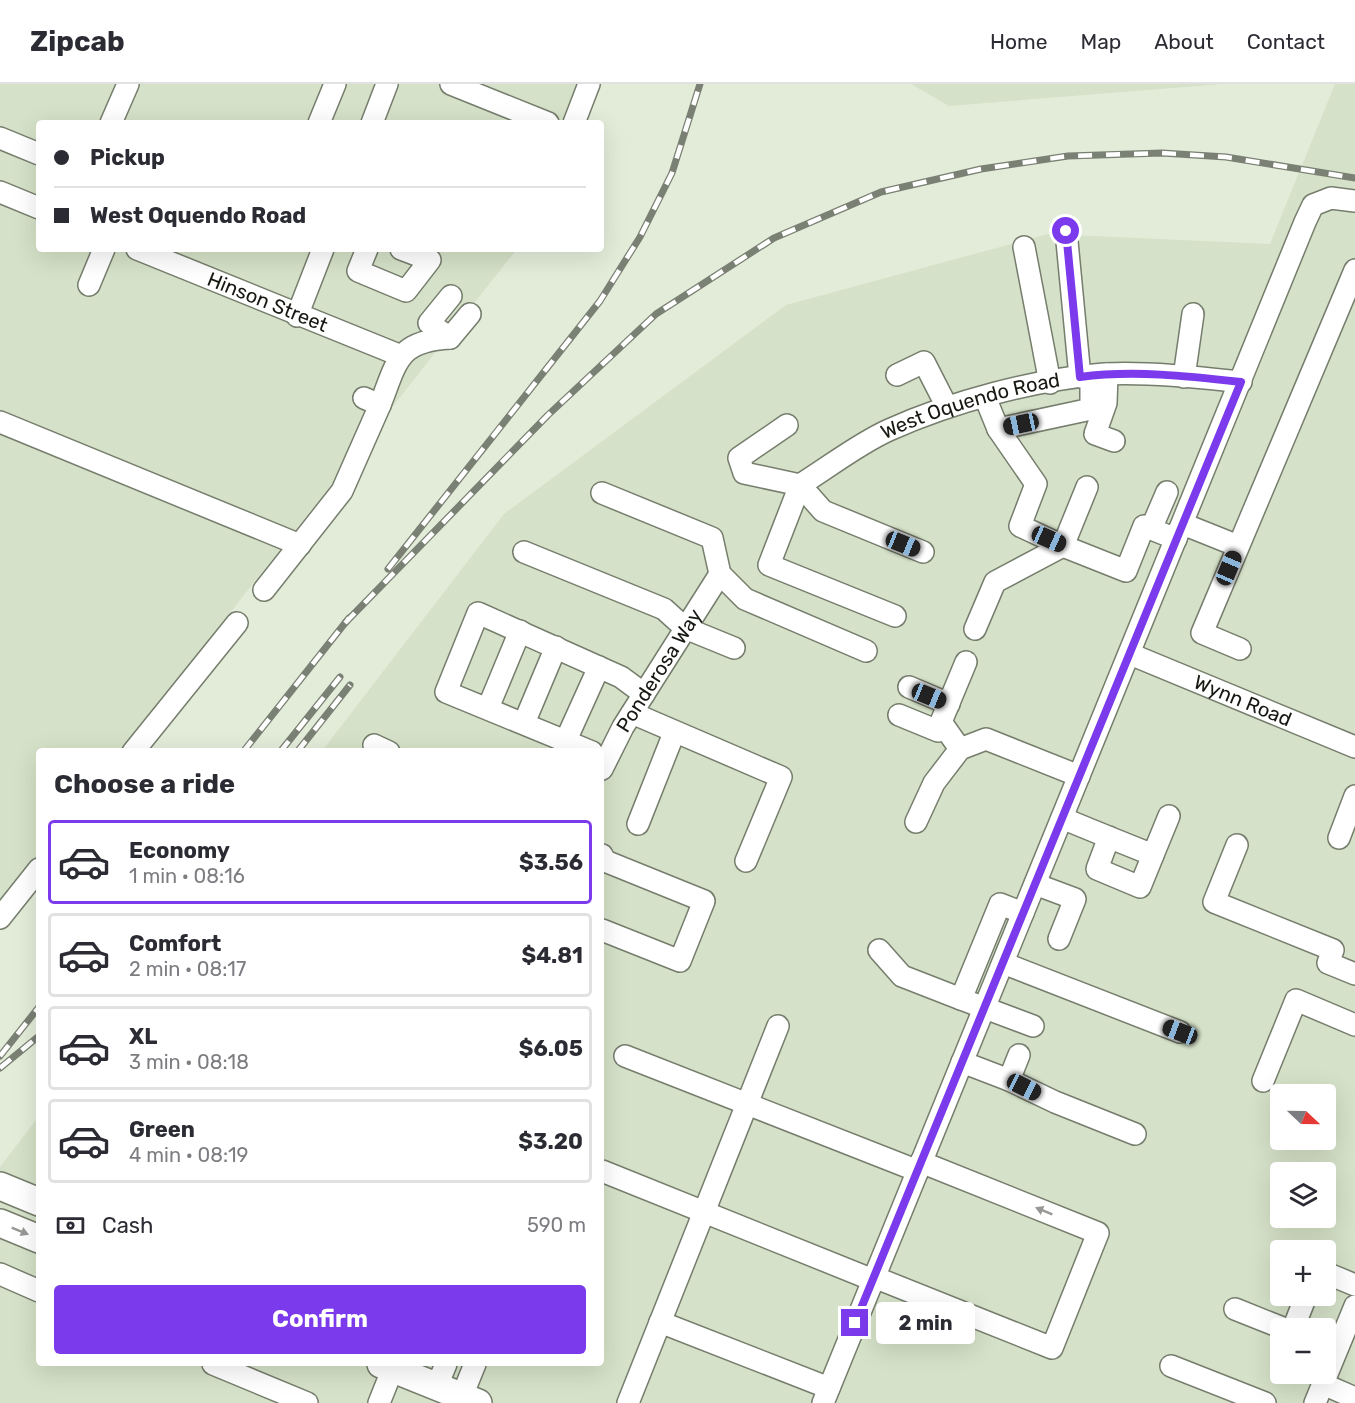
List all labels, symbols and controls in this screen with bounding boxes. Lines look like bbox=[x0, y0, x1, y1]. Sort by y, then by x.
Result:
text: Zipcab bbox=[30, 25, 125, 58]
text: Home bbox=[990, 29, 1047, 54]
text: Map bbox=[1080, 29, 1121, 54]
text: About bbox=[1154, 29, 1214, 54]
text: Contact bbox=[1247, 29, 1325, 54]
text: Pickup bbox=[90, 144, 165, 171]
text: West Oquendo Road bbox=[90, 202, 306, 229]
route start bbox=[1052, 217, 1079, 244]
street label: Hinson Street bbox=[204, 267, 332, 337]
street label: West Oquendo Road bbox=[877, 367, 1062, 444]
car bbox=[1002, 411, 1040, 437]
car bbox=[1029, 523, 1069, 555]
car bbox=[883, 529, 923, 559]
car bbox=[1214, 548, 1244, 588]
street label: Ponderosa Way bbox=[611, 604, 707, 737]
street label: Wynn Road bbox=[1190, 670, 1295, 731]
car bbox=[909, 681, 949, 711]
text: Choose a ride bbox=[54, 768, 235, 800]
icon: car bbox=[57, 835, 111, 889]
text: Economy bbox=[129, 837, 230, 864]
text: $3.56 bbox=[519, 849, 583, 876]
text: 1 min · 08:16 bbox=[129, 864, 245, 888]
icon: car bbox=[57, 928, 111, 982]
text: Comfort bbox=[129, 930, 221, 957]
text: $4.81 bbox=[521, 942, 583, 969]
text: 2 min · 08:17 bbox=[129, 957, 246, 981]
car bbox=[1160, 1017, 1200, 1047]
icon: car bbox=[57, 1021, 111, 1075]
text: XL bbox=[129, 1023, 157, 1050]
text: $6.05 bbox=[519, 1035, 583, 1062]
text: 3 min · 08:18 bbox=[129, 1050, 249, 1074]
car bbox=[1004, 1071, 1044, 1103]
north arrow bbox=[1270, 1084, 1336, 1150]
map controls bbox=[1270, 1084, 1336, 1384]
icon: car bbox=[57, 1114, 111, 1168]
text: Green bbox=[129, 1116, 195, 1143]
text: $3.20 bbox=[518, 1128, 583, 1155]
text: 4 min · 08:19 bbox=[129, 1143, 248, 1167]
button: layers bbox=[1270, 1162, 1336, 1228]
one-way arrow bbox=[1035, 1206, 1053, 1216]
icon: cash bbox=[54, 1209, 87, 1242]
text: Cash bbox=[102, 1212, 153, 1239]
text: 590 m bbox=[527, 1213, 586, 1237]
one-way arrow bbox=[11, 1226, 29, 1236]
button: + bbox=[1270, 1240, 1336, 1306]
button: Confirm bbox=[54, 1285, 586, 1354]
callout: 2 min bbox=[876, 1302, 975, 1344]
route end bbox=[841, 1309, 868, 1336]
text: 2 min bbox=[898, 1311, 953, 1335]
button: − bbox=[1270, 1318, 1336, 1384]

